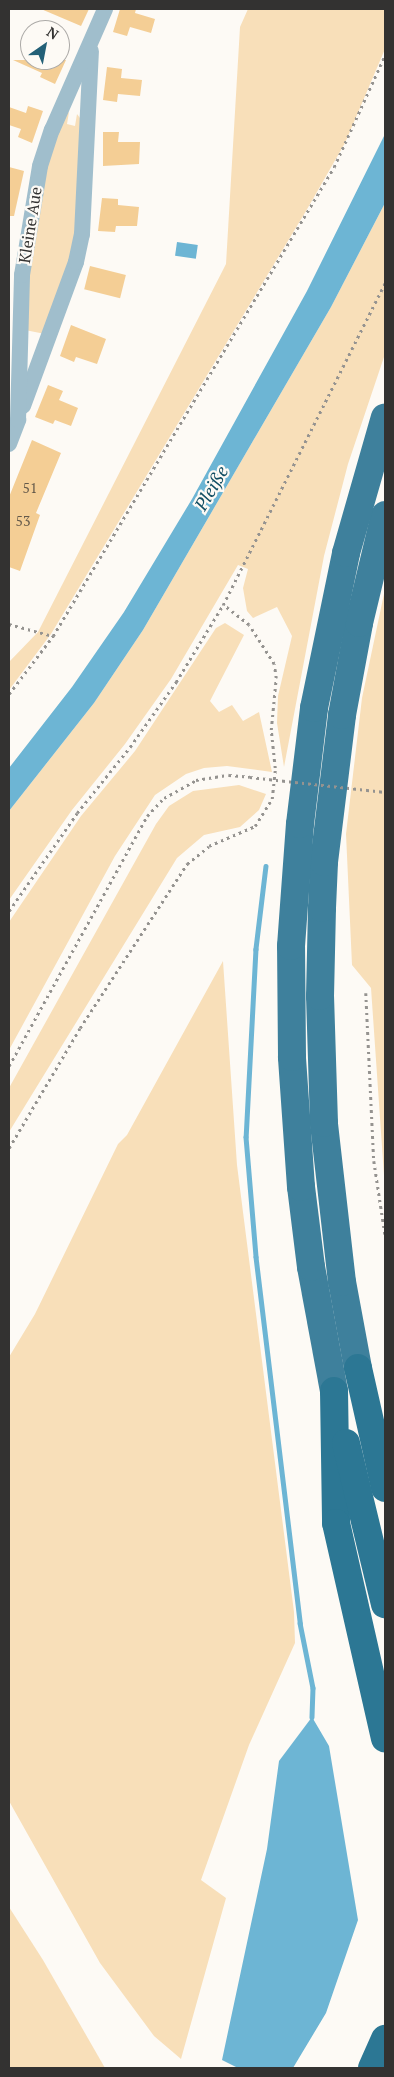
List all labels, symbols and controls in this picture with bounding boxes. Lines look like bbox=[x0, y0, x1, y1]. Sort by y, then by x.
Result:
north arrow bbox=[20, 20, 70, 70]
text: N bbox=[43, 22, 63, 44]
street label: Kleine Aue bbox=[14, 185, 46, 265]
water label: Pleiße bbox=[190, 462, 232, 514]
house number: 51 bbox=[23, 480, 37, 496]
house number: 53 bbox=[16, 513, 30, 529]

